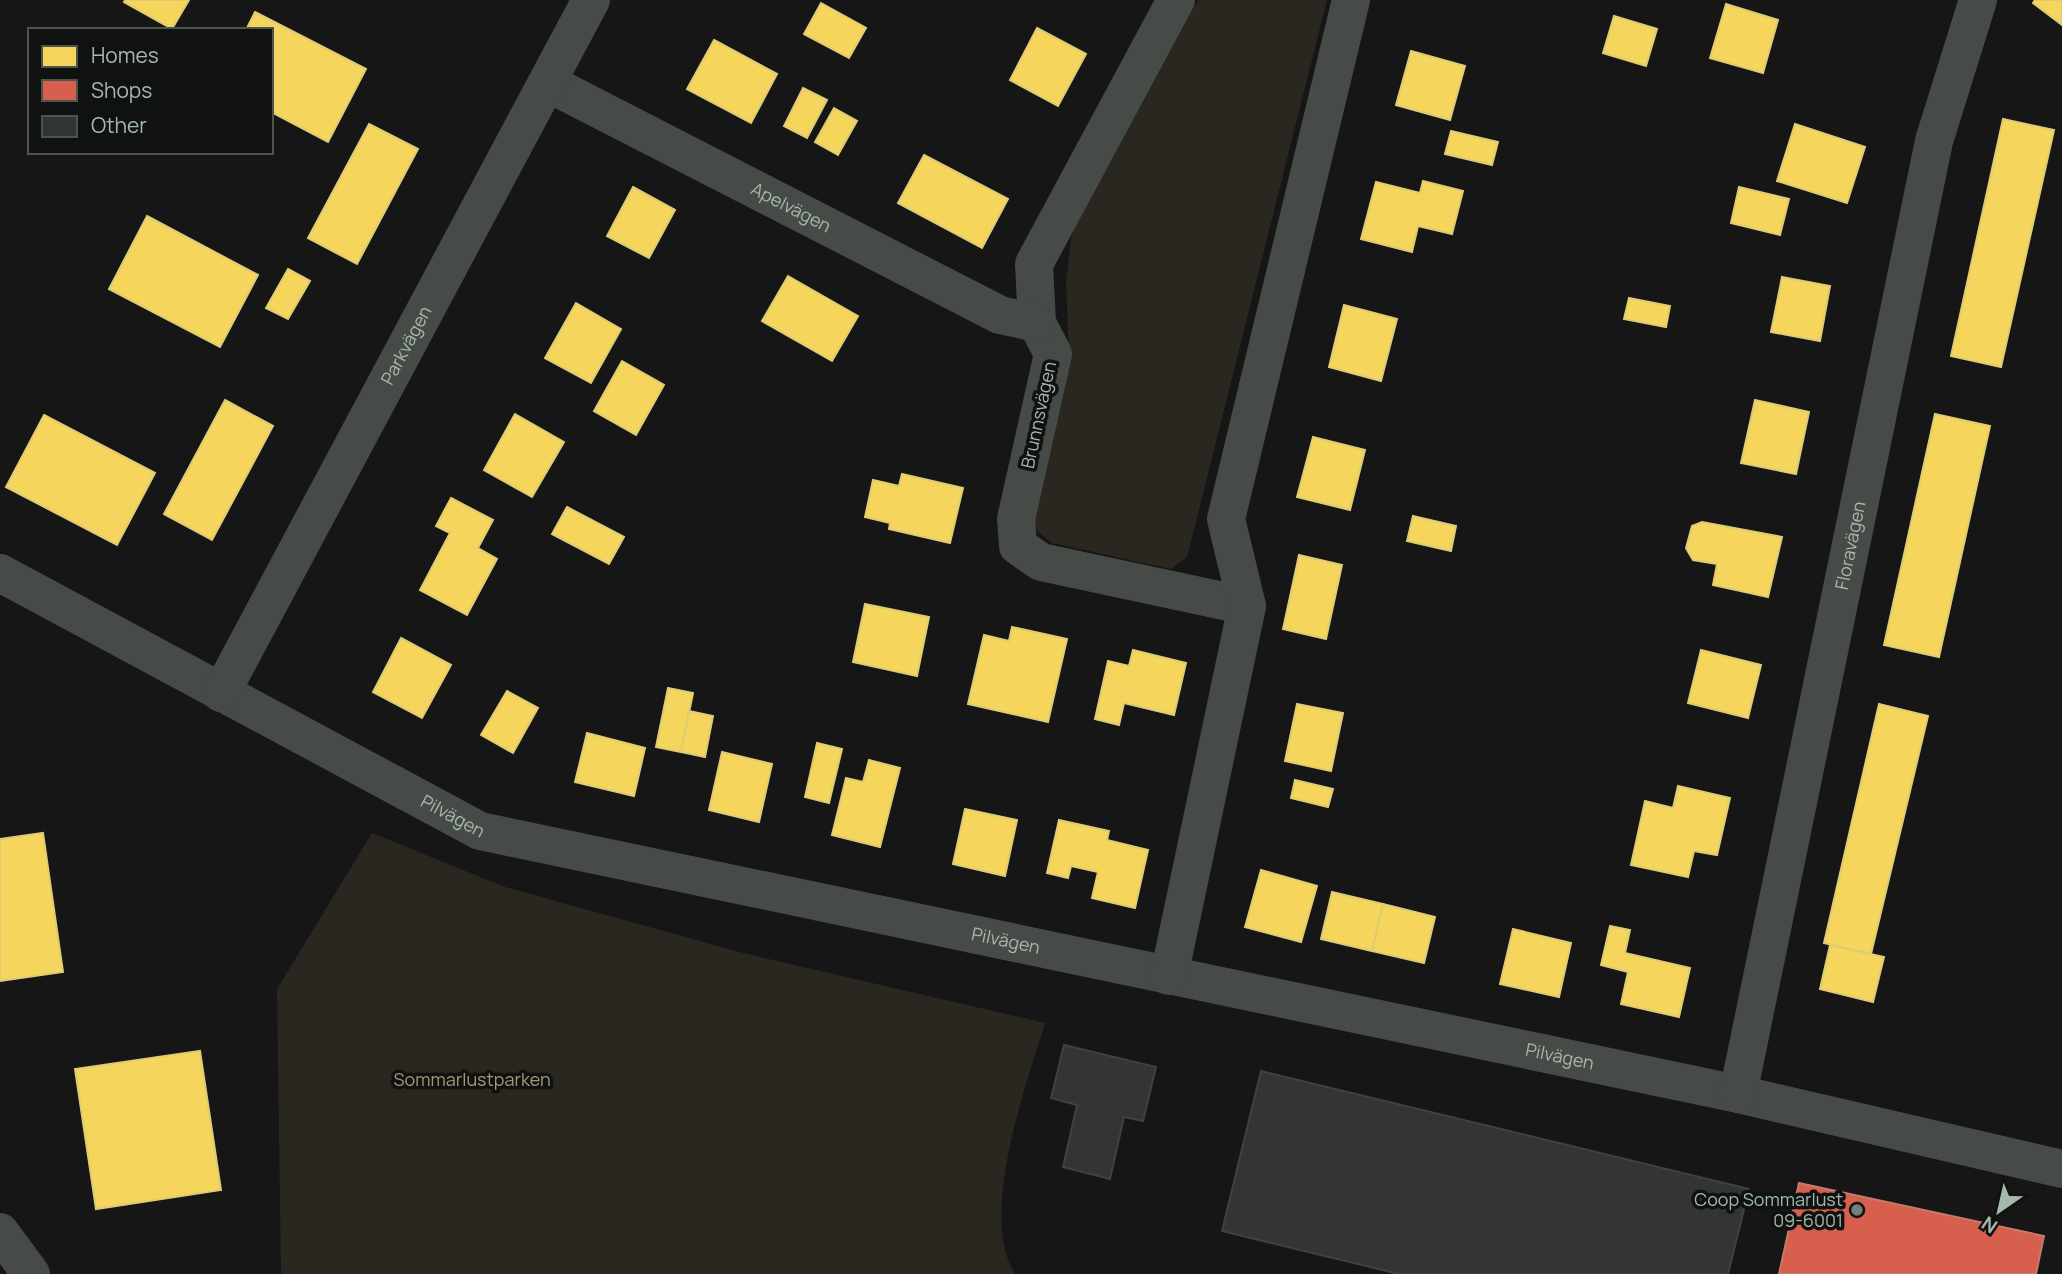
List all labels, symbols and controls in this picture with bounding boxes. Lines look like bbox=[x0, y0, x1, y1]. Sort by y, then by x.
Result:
legend bbox=[28, 28, 273, 154]
text: Homes bbox=[91, 41, 159, 69]
text: Shops bbox=[91, 76, 152, 104]
text: Other bbox=[91, 111, 147, 139]
street label: Apelvägen bbox=[747, 176, 836, 237]
street label: Parkvägen bbox=[375, 301, 437, 389]
street label: Brunnsvägen bbox=[1015, 359, 1061, 471]
street label: Floravägen bbox=[1829, 499, 1871, 592]
street label: Pilvägen bbox=[417, 788, 490, 842]
street label: Pilvägen bbox=[969, 921, 1042, 959]
street label: Pilvägen bbox=[1523, 1037, 1596, 1075]
park label: Sommarlustparken bbox=[393, 1067, 551, 1091]
north arrow bbox=[1964, 1176, 2034, 1246]
place label: Coop Sommarlust 09-6001 bbox=[1694, 1187, 1843, 1232]
marker: Coop Sommarlust 09-6001 bbox=[1849, 1202, 1865, 1218]
text: N bbox=[1977, 1210, 2002, 1240]

